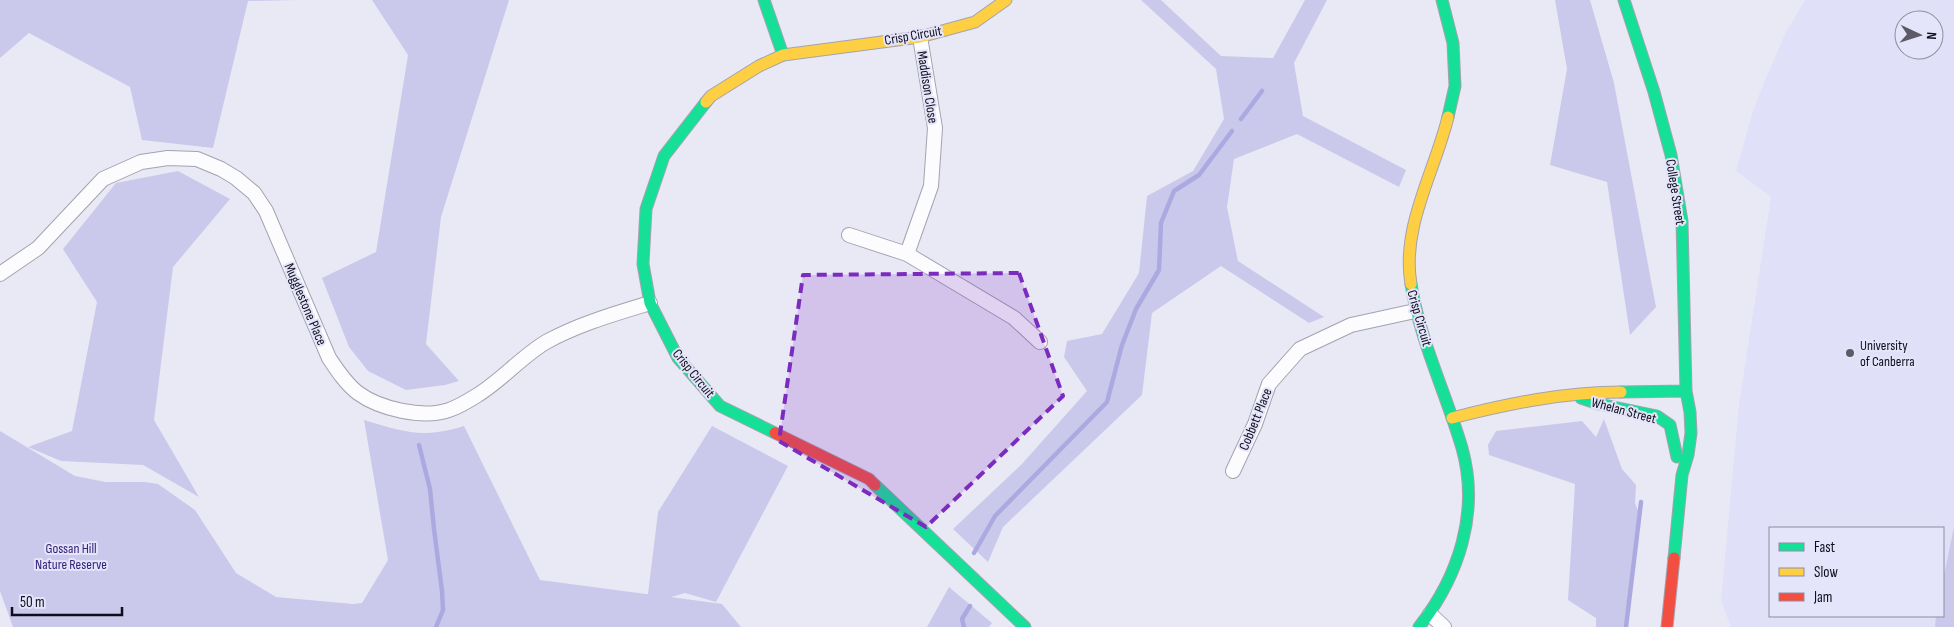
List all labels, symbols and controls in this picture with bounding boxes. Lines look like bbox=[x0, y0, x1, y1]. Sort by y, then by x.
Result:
north arrow bbox=[1894, 10, 1944, 60]
street label: Crisp Circuit bbox=[883, 22, 943, 49]
text: N bbox=[1923, 32, 1940, 40]
street label: Maddison Close bbox=[913, 50, 942, 124]
street label: College Street bbox=[1662, 158, 1689, 226]
street label: Mugglestone Place bbox=[281, 261, 330, 348]
street label: Crisp Circuit bbox=[1403, 288, 1436, 348]
place label: University of Canberra bbox=[1860, 337, 1915, 370]
street label: Crisp Circuit bbox=[669, 345, 718, 401]
marker: University of Canberra bbox=[1844, 347, 1856, 359]
street label: Cobbett Place bbox=[1235, 386, 1276, 453]
street label: Whelan Street bbox=[1590, 394, 1658, 427]
legend bbox=[1769, 527, 1944, 617]
text: Fast bbox=[1814, 538, 1836, 557]
park label: Gossan Hill Nature Reserve bbox=[35, 540, 107, 573]
text: Slow bbox=[1814, 563, 1838, 582]
scale bar bbox=[12, 584, 122, 616]
text: Jam bbox=[1813, 588, 1832, 607]
text: 50 m bbox=[20, 593, 45, 612]

